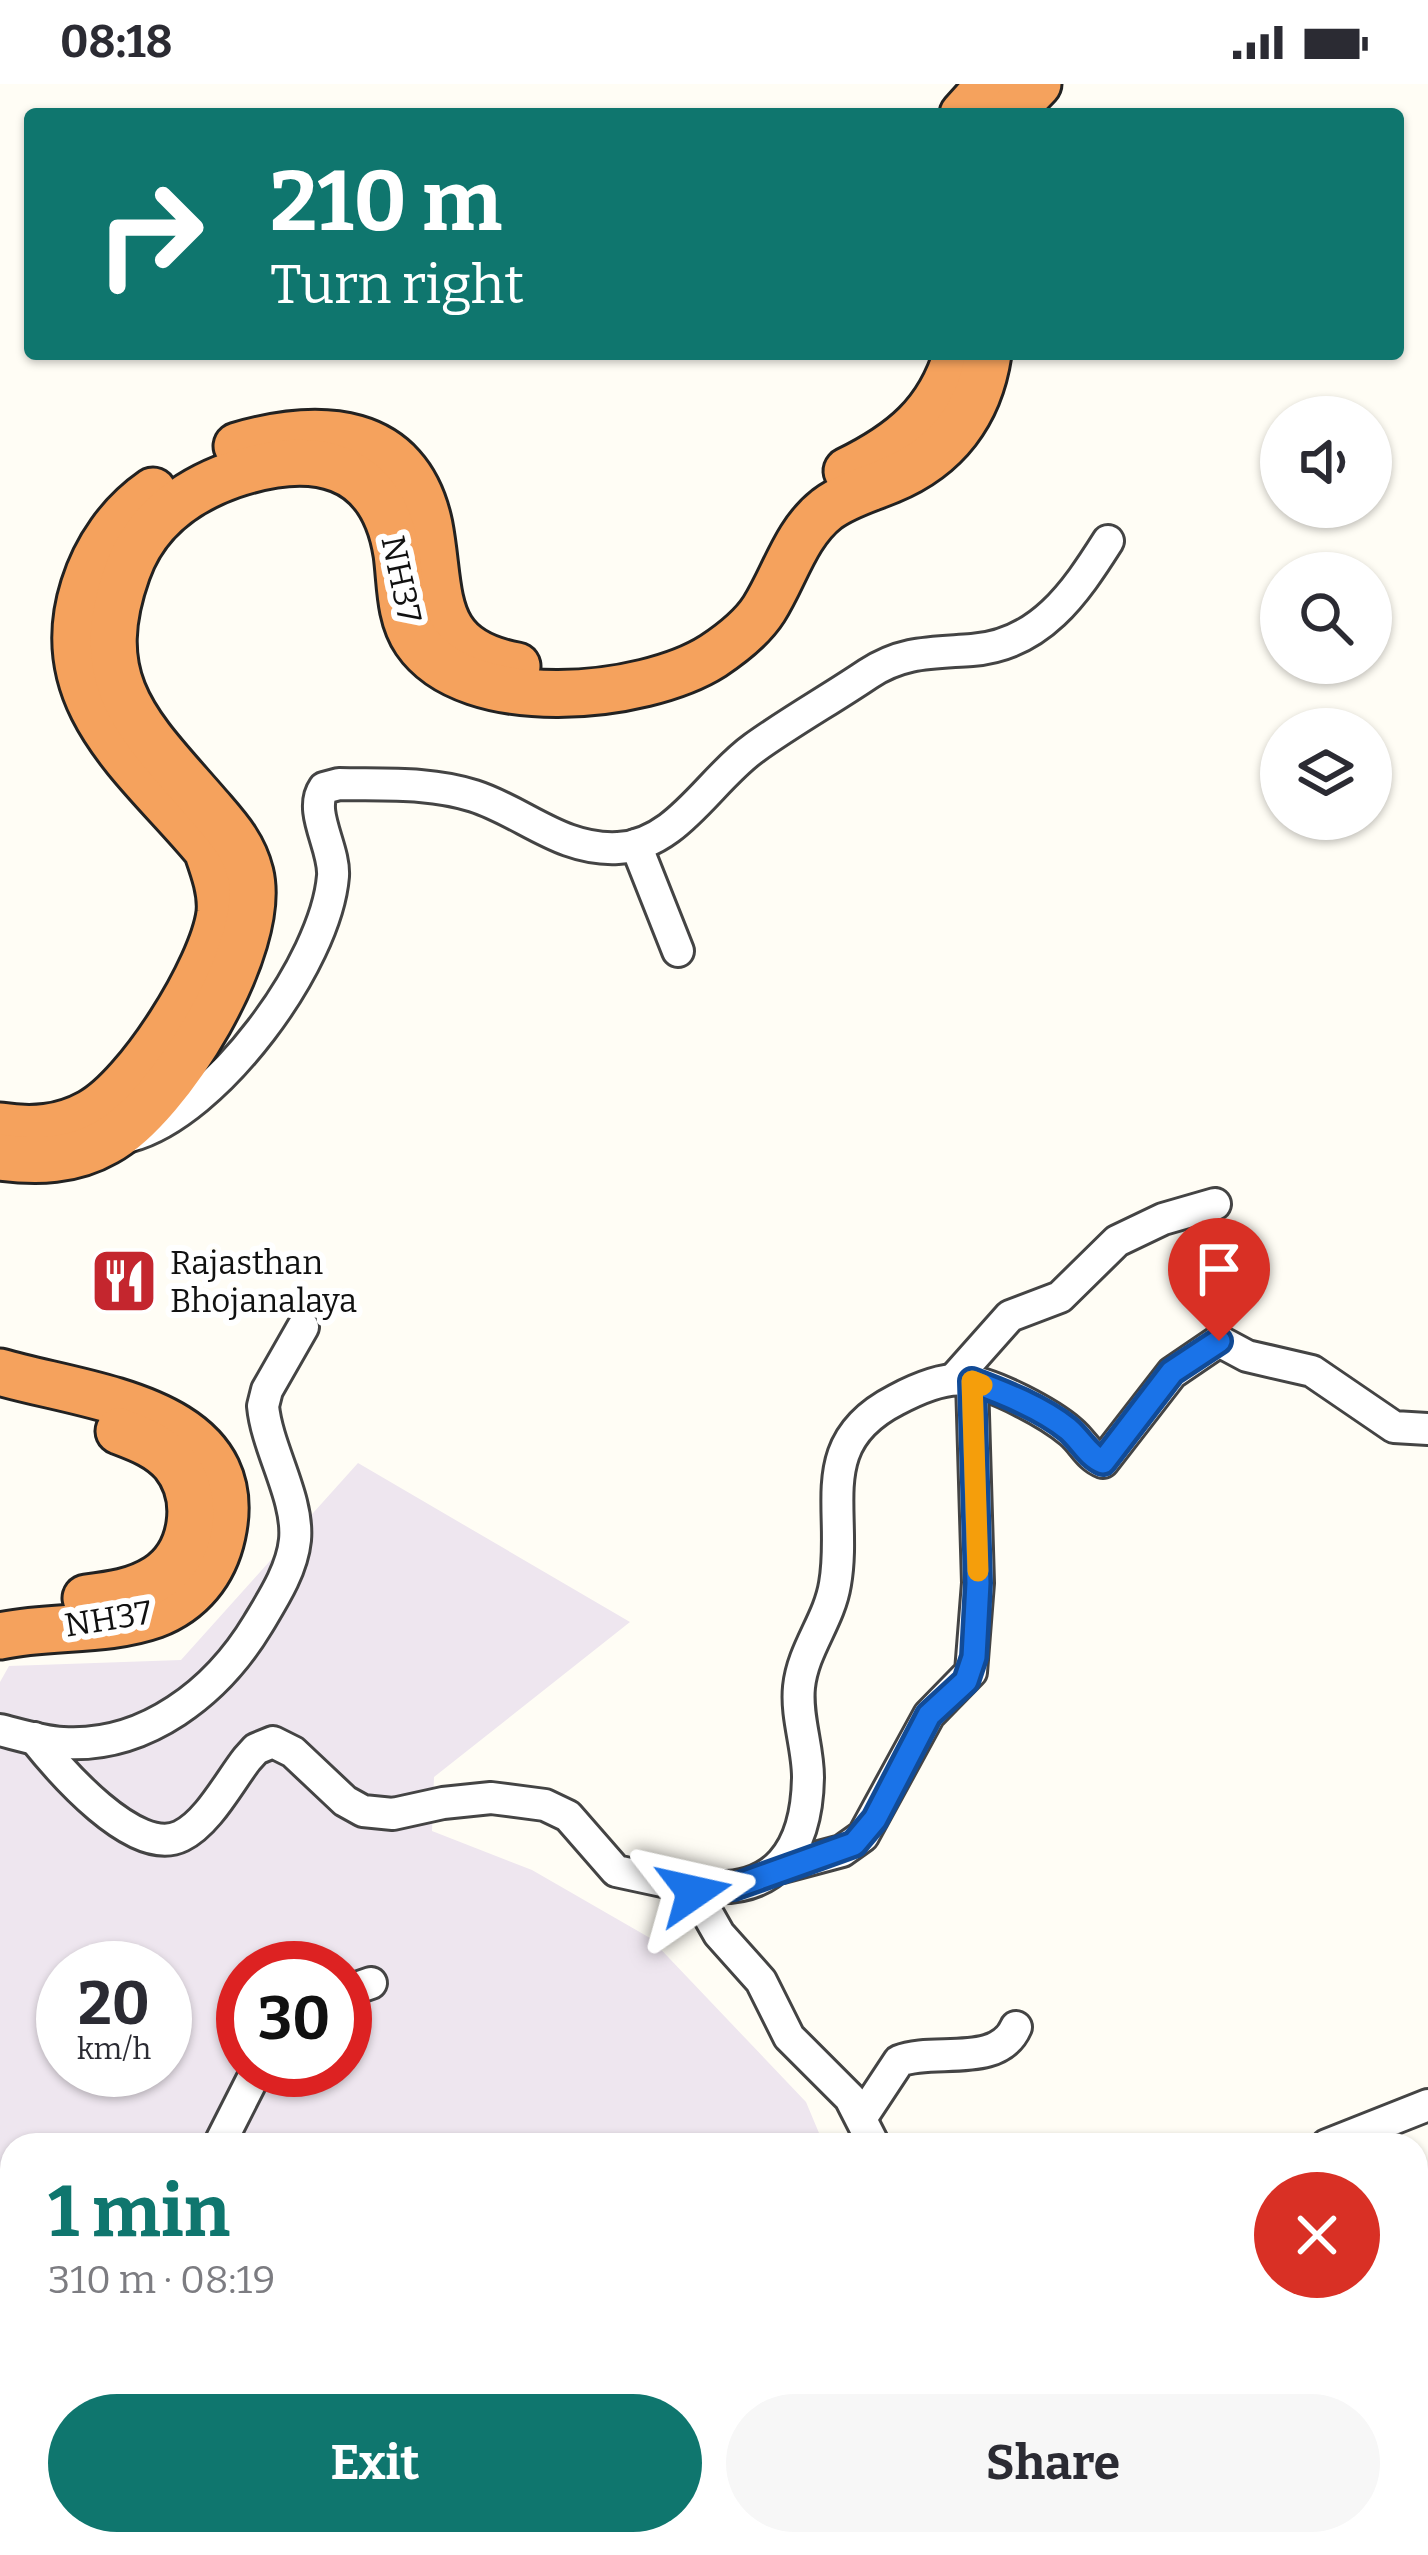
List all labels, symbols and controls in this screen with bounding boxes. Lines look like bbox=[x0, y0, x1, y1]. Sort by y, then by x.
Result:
text: 08:18 bbox=[60, 15, 173, 69]
text: 210 m bbox=[270, 151, 502, 252]
icon: right bbox=[72, 156, 228, 312]
text: Turn right bbox=[270, 253, 524, 317]
map controls bbox=[1260, 396, 1392, 840]
button: sound bbox=[1260, 396, 1392, 528]
street label: NH37 bbox=[372, 532, 430, 626]
button: search bbox=[1260, 552, 1392, 684]
button: layers bbox=[1260, 708, 1392, 840]
pin bbox=[1168, 1218, 1270, 1341]
icon: arrive bbox=[1186, 1236, 1252, 1302]
place label: Rajasthan Bhojanalaya bbox=[170, 1243, 357, 1321]
restaurant icon: Rajasthan Bhojanalaya bbox=[89, 1246, 159, 1316]
street label: NH37 bbox=[62, 1592, 155, 1646]
position arrow bbox=[631, 1829, 757, 1955]
speed limit sign: 30 bbox=[216, 1941, 372, 2097]
text: 20 bbox=[78, 1968, 150, 2040]
text: km/h bbox=[77, 2031, 151, 2067]
text: 1 min bbox=[48, 2169, 230, 2255]
button: close bbox=[1254, 2172, 1380, 2298]
text: 310 m · 08:19 bbox=[48, 2257, 275, 2303]
button: Exit bbox=[48, 2394, 702, 2532]
button: Share bbox=[726, 2394, 1380, 2532]

